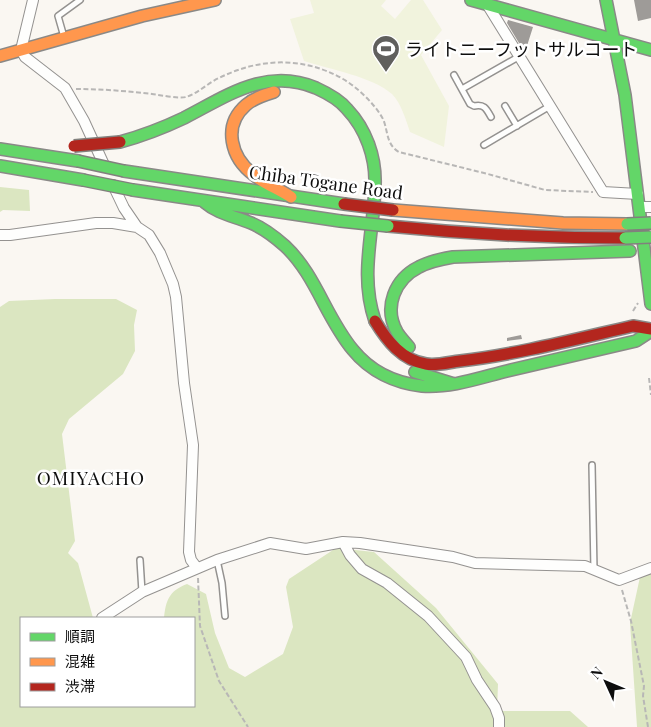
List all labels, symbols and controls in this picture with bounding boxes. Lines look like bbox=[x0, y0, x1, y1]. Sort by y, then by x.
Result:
sports icon: ライトニーフットサルコート bbox=[371, 34, 401, 73]
place label: ライトニーフットサルコート bbox=[405, 37, 638, 61]
street label: Chiba Tōgane Road bbox=[248, 159, 405, 205]
district label: OMIYACHO bbox=[37, 464, 145, 490]
legend bbox=[20, 617, 195, 707]
text: 順調 bbox=[65, 626, 95, 646]
text: 混雑 bbox=[65, 651, 95, 671]
north arrow bbox=[581, 657, 631, 707]
text: N bbox=[586, 662, 607, 683]
text: 渋滞 bbox=[65, 676, 95, 696]

